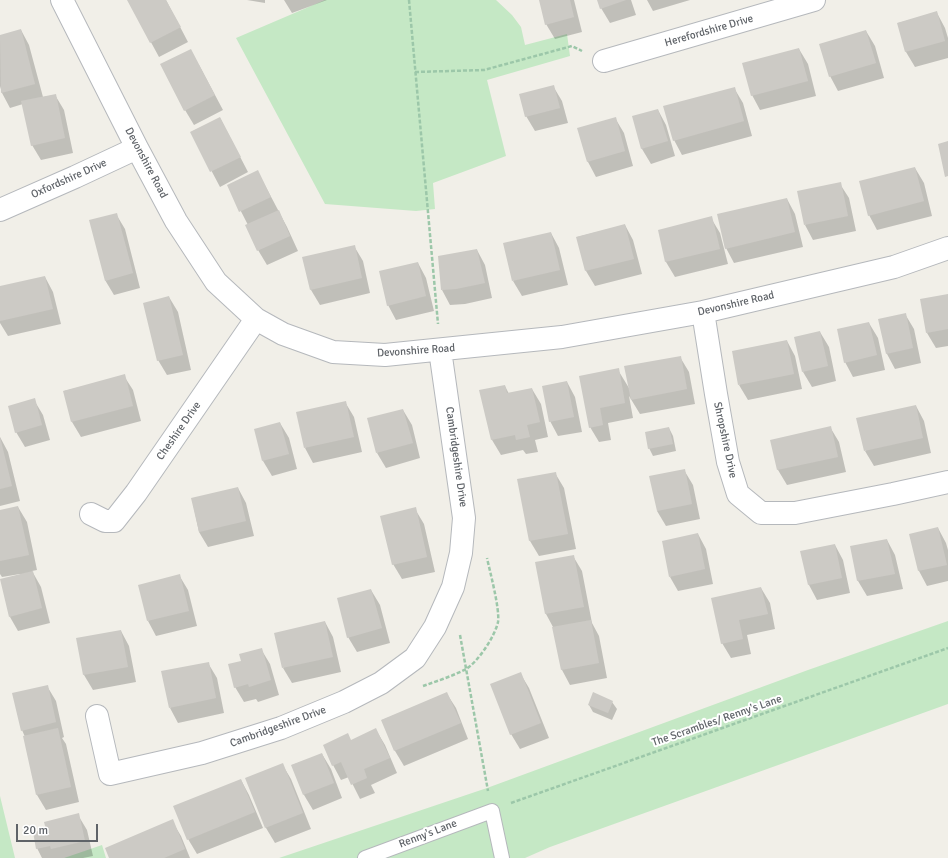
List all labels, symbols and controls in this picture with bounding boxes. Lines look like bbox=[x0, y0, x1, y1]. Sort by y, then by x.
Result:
street label: Herefordshire Drive bbox=[663, 12, 755, 50]
street label: Devonshire Road bbox=[122, 125, 170, 201]
street label: Oxfordshire Drive bbox=[29, 156, 109, 202]
street label: Devonshire Road bbox=[696, 289, 776, 319]
street label: Devonshire Road bbox=[377, 342, 455, 360]
street label: Cheshire Drive bbox=[154, 399, 204, 463]
street label: Shropshire Drive bbox=[710, 401, 740, 479]
street label: Cambridgeshire Drive bbox=[442, 406, 470, 508]
street label: The Scrambles/ Renny's Lane bbox=[650, 693, 784, 749]
street label: Cambridgeshire Drive bbox=[228, 703, 328, 751]
scale bar bbox=[18, 816, 100, 842]
street label: Renny's Lane bbox=[397, 817, 459, 851]
text: 20 m bbox=[23, 823, 48, 838]

